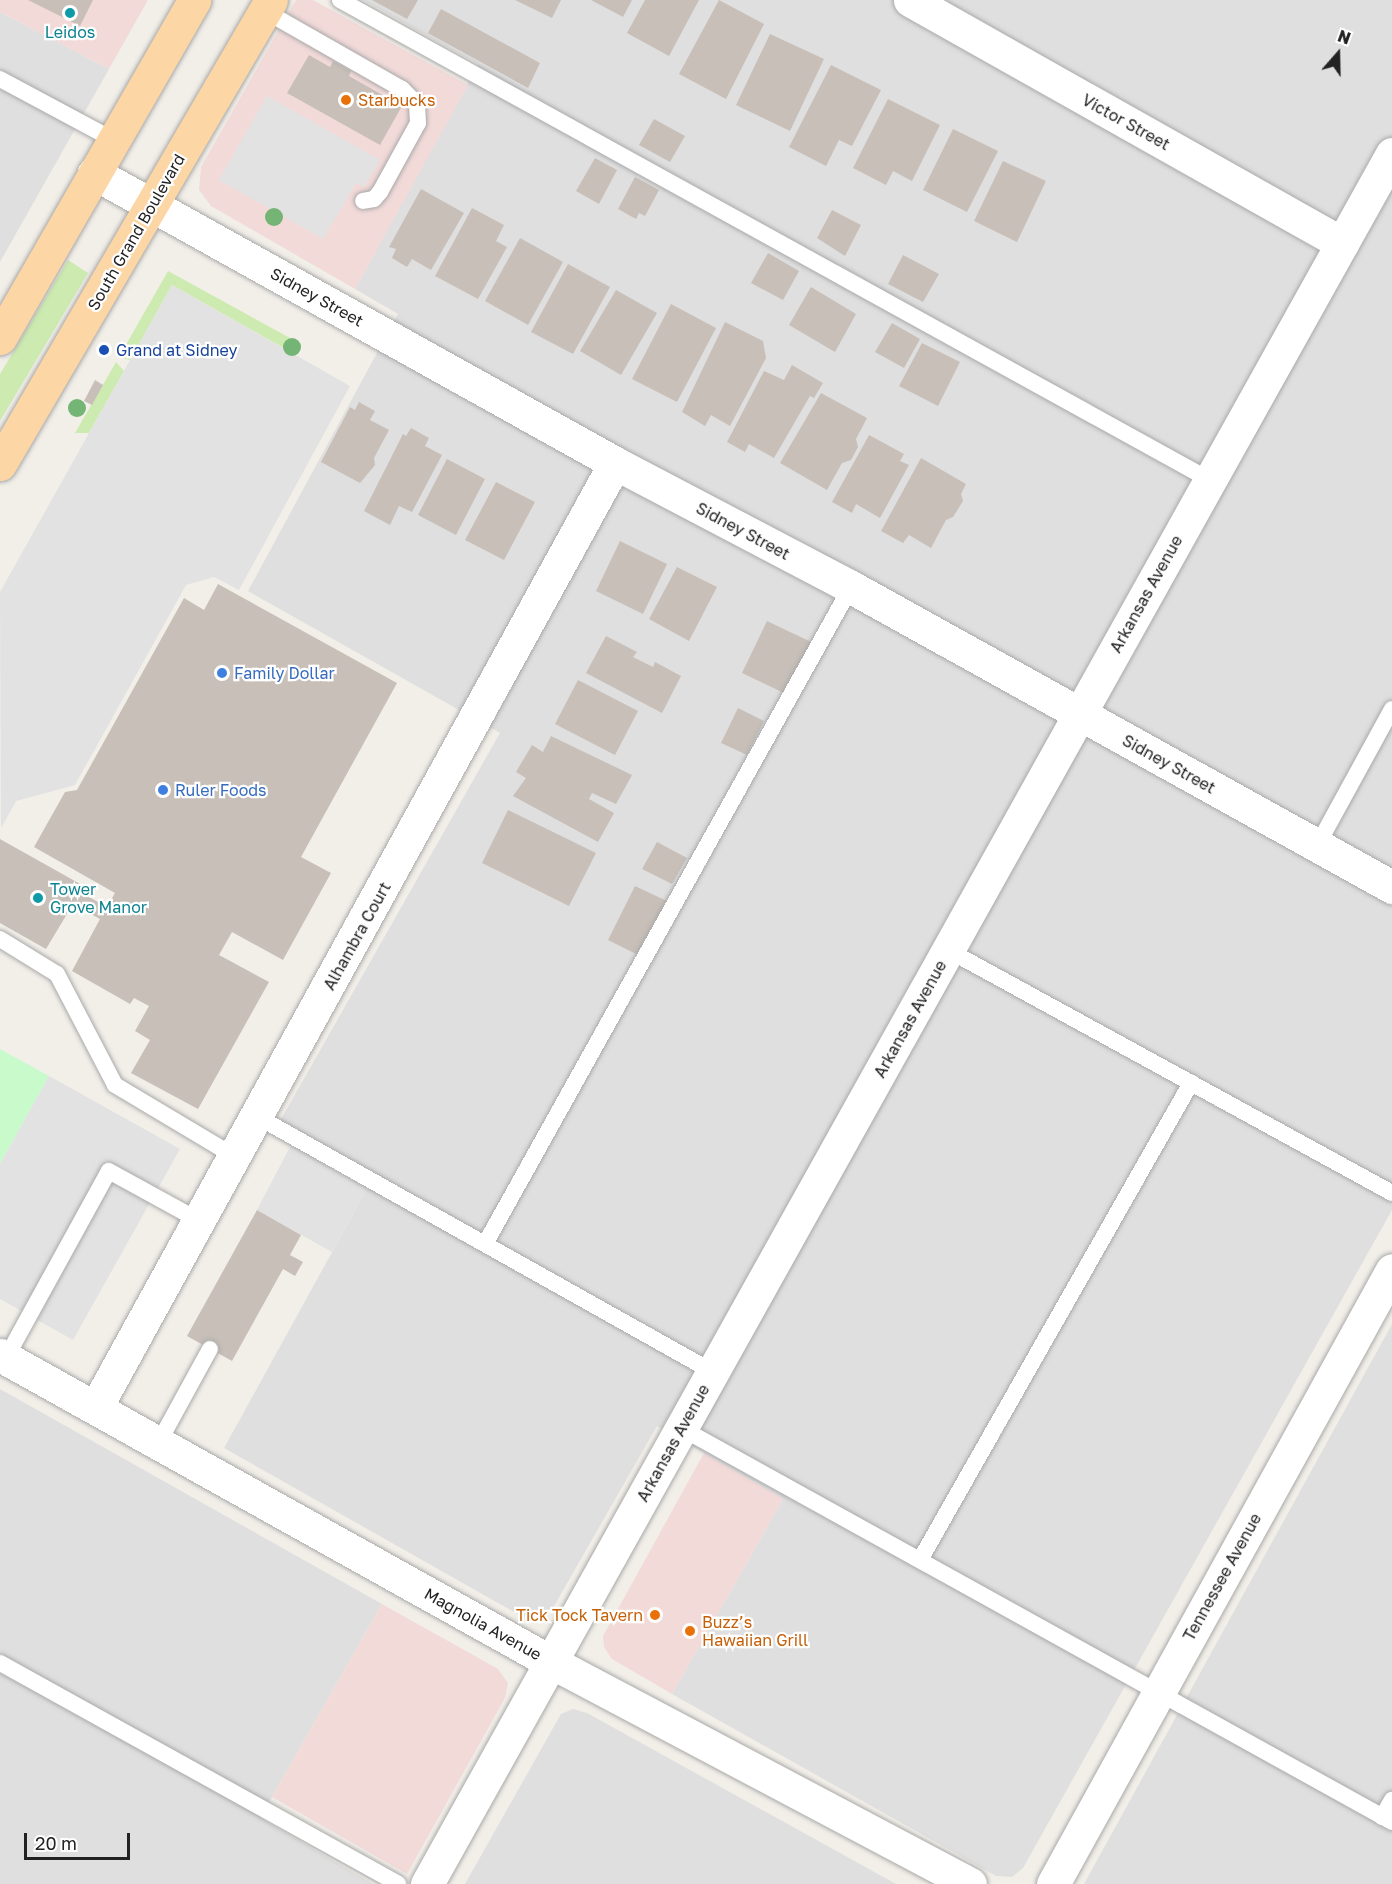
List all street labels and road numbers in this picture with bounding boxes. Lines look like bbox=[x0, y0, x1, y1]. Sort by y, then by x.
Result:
street label: Victor Street bbox=[1079, 90, 1173, 154]
street label: South Grand Boulevard bbox=[83, 150, 189, 314]
street label: Sidney Street bbox=[267, 264, 367, 330]
street label: Sidney Street bbox=[693, 498, 793, 564]
street label: Arkansas Avenue bbox=[1106, 532, 1186, 656]
street label: Sidney Street bbox=[1119, 731, 1219, 797]
street label: Alhambra Court bbox=[319, 879, 395, 993]
street label: Arkansas Avenue bbox=[870, 957, 950, 1081]
street label: Arkansas Avenue bbox=[633, 1381, 713, 1505]
street label: Tennessee Avenue bbox=[1179, 1510, 1265, 1644]
street label: Magnolia Avenue bbox=[421, 1584, 545, 1664]

